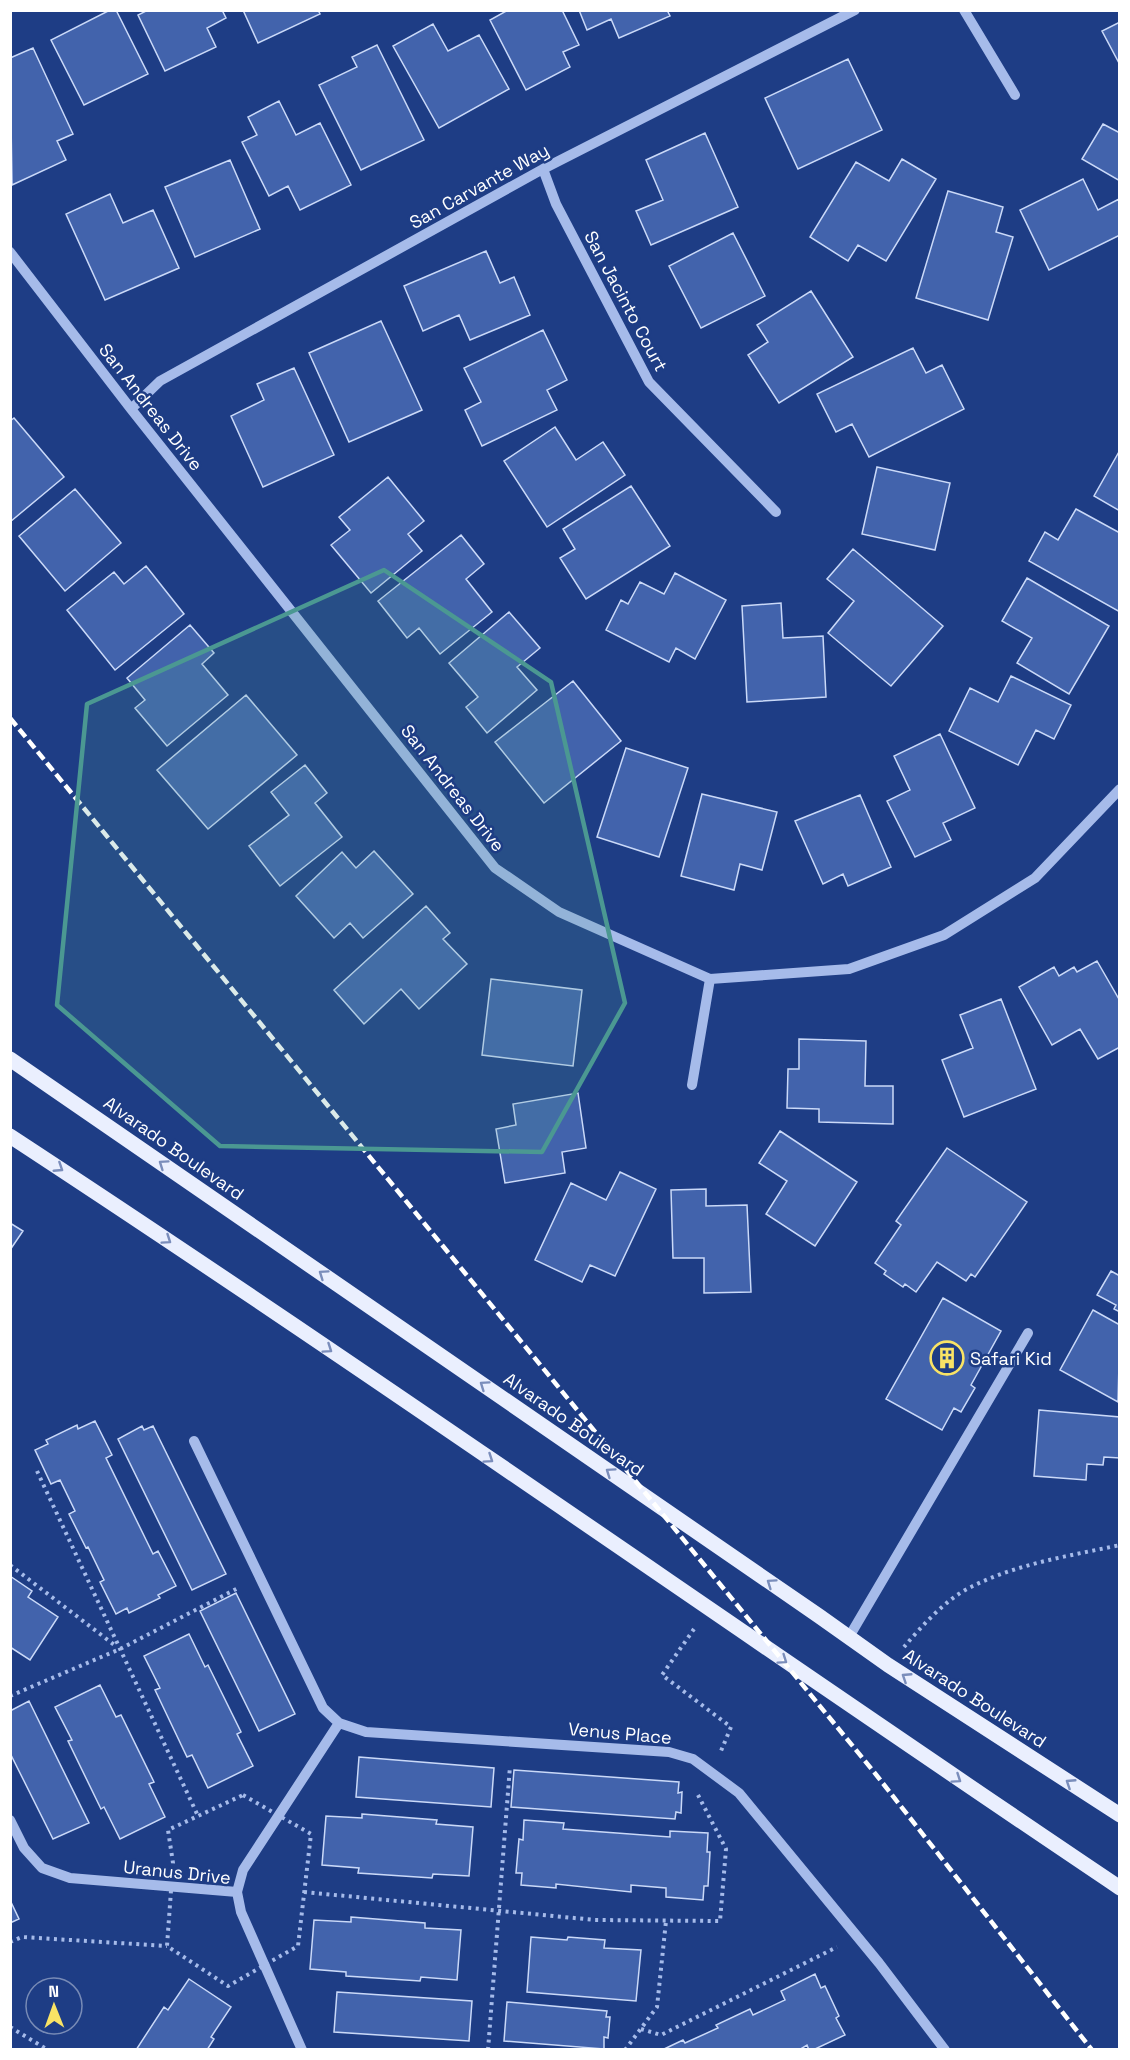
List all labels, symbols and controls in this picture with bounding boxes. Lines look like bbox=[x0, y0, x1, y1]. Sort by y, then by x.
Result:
street label: San Carvante Way bbox=[405, 138, 553, 234]
street label: San Jacinto Court bbox=[579, 227, 673, 375]
street label: San Andreas Drive bbox=[94, 339, 208, 475]
street label: San Andreas Drive bbox=[396, 720, 510, 856]
street label: Alvarado Boulevard bbox=[99, 1091, 249, 1205]
one-way arrow bbox=[158, 1160, 169, 1171]
one-way arrow bbox=[53, 1161, 64, 1172]
one-way arrow bbox=[160, 1233, 171, 1244]
one-way arrow bbox=[319, 1271, 330, 1282]
building icon: Safari Kid bbox=[929, 1340, 965, 1376]
one-way arrow bbox=[321, 1342, 332, 1353]
place label: Safari Kid bbox=[970, 1347, 1052, 1370]
street label: Alvarado Boulevard bbox=[499, 1367, 649, 1481]
one-way arrow bbox=[480, 1381, 491, 1392]
one-way arrow bbox=[483, 1452, 494, 1463]
one-way arrow bbox=[606, 1468, 617, 1479]
one-way arrow bbox=[767, 1579, 778, 1590]
street label: Alvarado Boulevard bbox=[899, 1643, 1051, 1753]
one-way arrow bbox=[776, 1653, 787, 1664]
one-way arrow bbox=[902, 1674, 913, 1685]
street label: Venus Place bbox=[567, 1717, 673, 1749]
one-way arrow bbox=[951, 1772, 962, 1783]
one-way arrow bbox=[1066, 1779, 1077, 1790]
street label: Uranus Drive bbox=[122, 1855, 232, 1889]
north arrow bbox=[24, 1976, 84, 2036]
text: N bbox=[48, 1981, 59, 2002]

